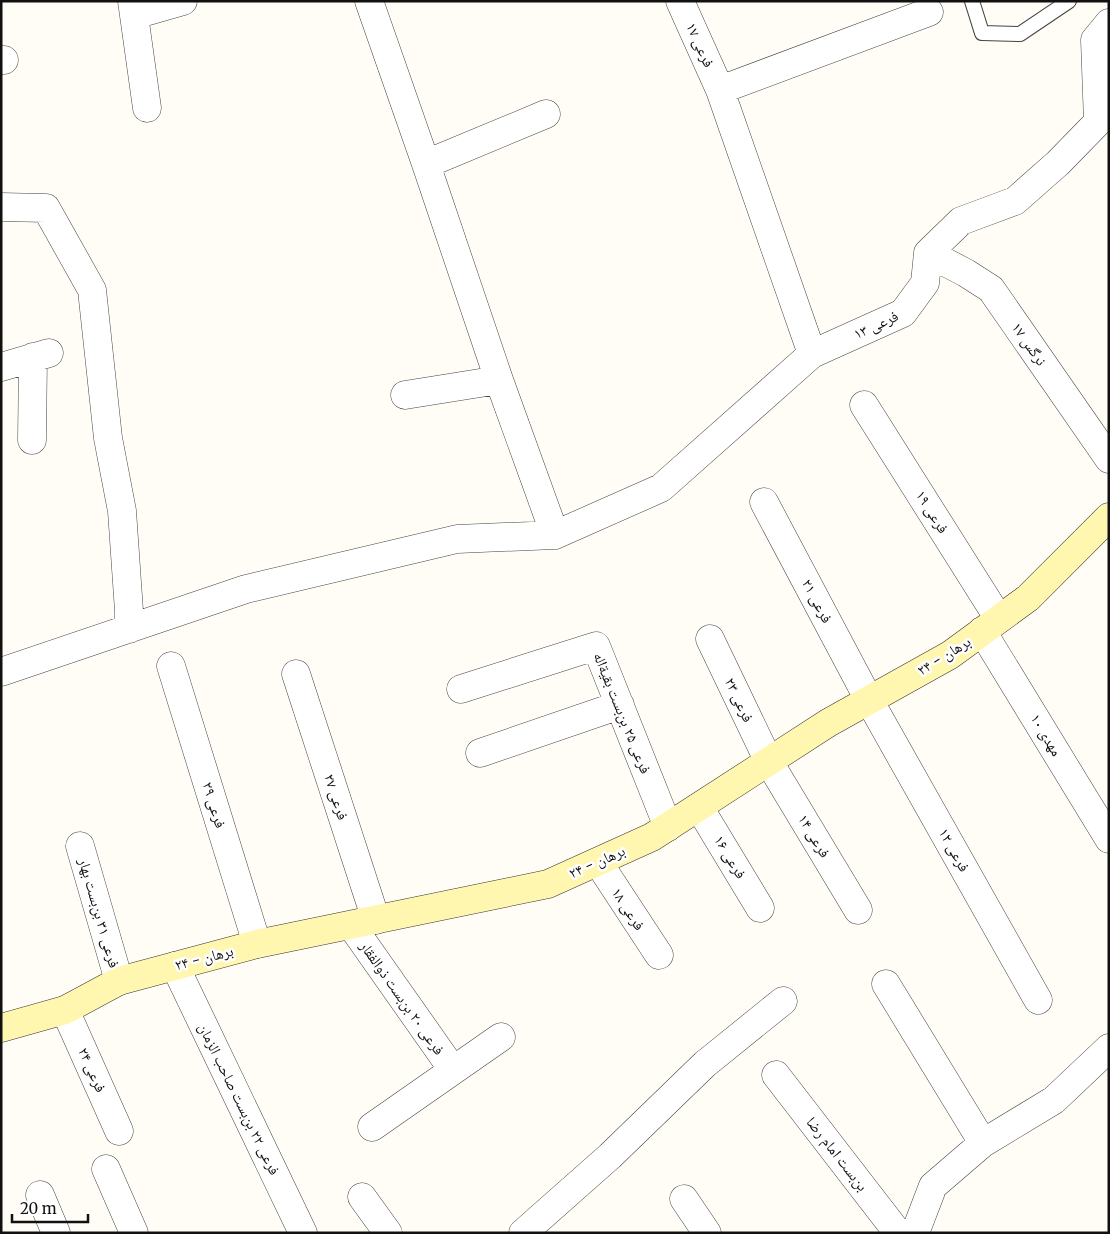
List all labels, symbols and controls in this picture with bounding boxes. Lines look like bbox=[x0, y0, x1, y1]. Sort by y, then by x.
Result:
street label: فرعی ۱۷ bbox=[681, 19, 719, 71]
street label: فرعی ۱۳ bbox=[850, 306, 902, 344]
street label: ۱۷ نرگس bbox=[1007, 318, 1051, 370]
street label: فرعی ۱۹ bbox=[911, 487, 953, 537]
street label: فرعی ۲۱ bbox=[797, 575, 837, 627]
street label: ۲۴ - برهان bbox=[913, 632, 975, 680]
street label: فرعی ۲۵ بن‌بست بقیة‌اله bbox=[589, 649, 655, 777]
street label: فرعی ۲۳ bbox=[720, 674, 758, 726]
street label: ۱۰ مهدی bbox=[1026, 710, 1066, 760]
street label: فرعی ۲۷ bbox=[319, 771, 353, 823]
street label: فرعی ۲۹ bbox=[198, 779, 230, 831]
street label: فرعی ۱۴ bbox=[793, 811, 835, 861]
street label: فرعی ۱۲ bbox=[934, 824, 974, 876]
street label: فرعی ۱۶ bbox=[709, 832, 751, 882]
street label: ۲۴ - برهان bbox=[566, 841, 628, 883]
street label: فرعی ۳۱ بن‌بست بهار bbox=[74, 855, 124, 970]
street label: فرعی ۱۸ bbox=[607, 884, 649, 934]
street label: فرعی ۲۰ بن‌بست ذوالفقار bbox=[355, 936, 449, 1059]
street label: ۲۴ - برهان bbox=[173, 941, 235, 975]
street label: فرعی ۲۲ بن‌بست صاحب الزمان bbox=[193, 1020, 285, 1178]
street label: فرعی ۲۴ bbox=[73, 1044, 111, 1096]
street label: بن‌بست امام رضا bbox=[802, 1113, 872, 1195]
scale bar bbox=[12, 1192, 89, 1224]
text: 20 m bbox=[20, 1199, 57, 1218]

